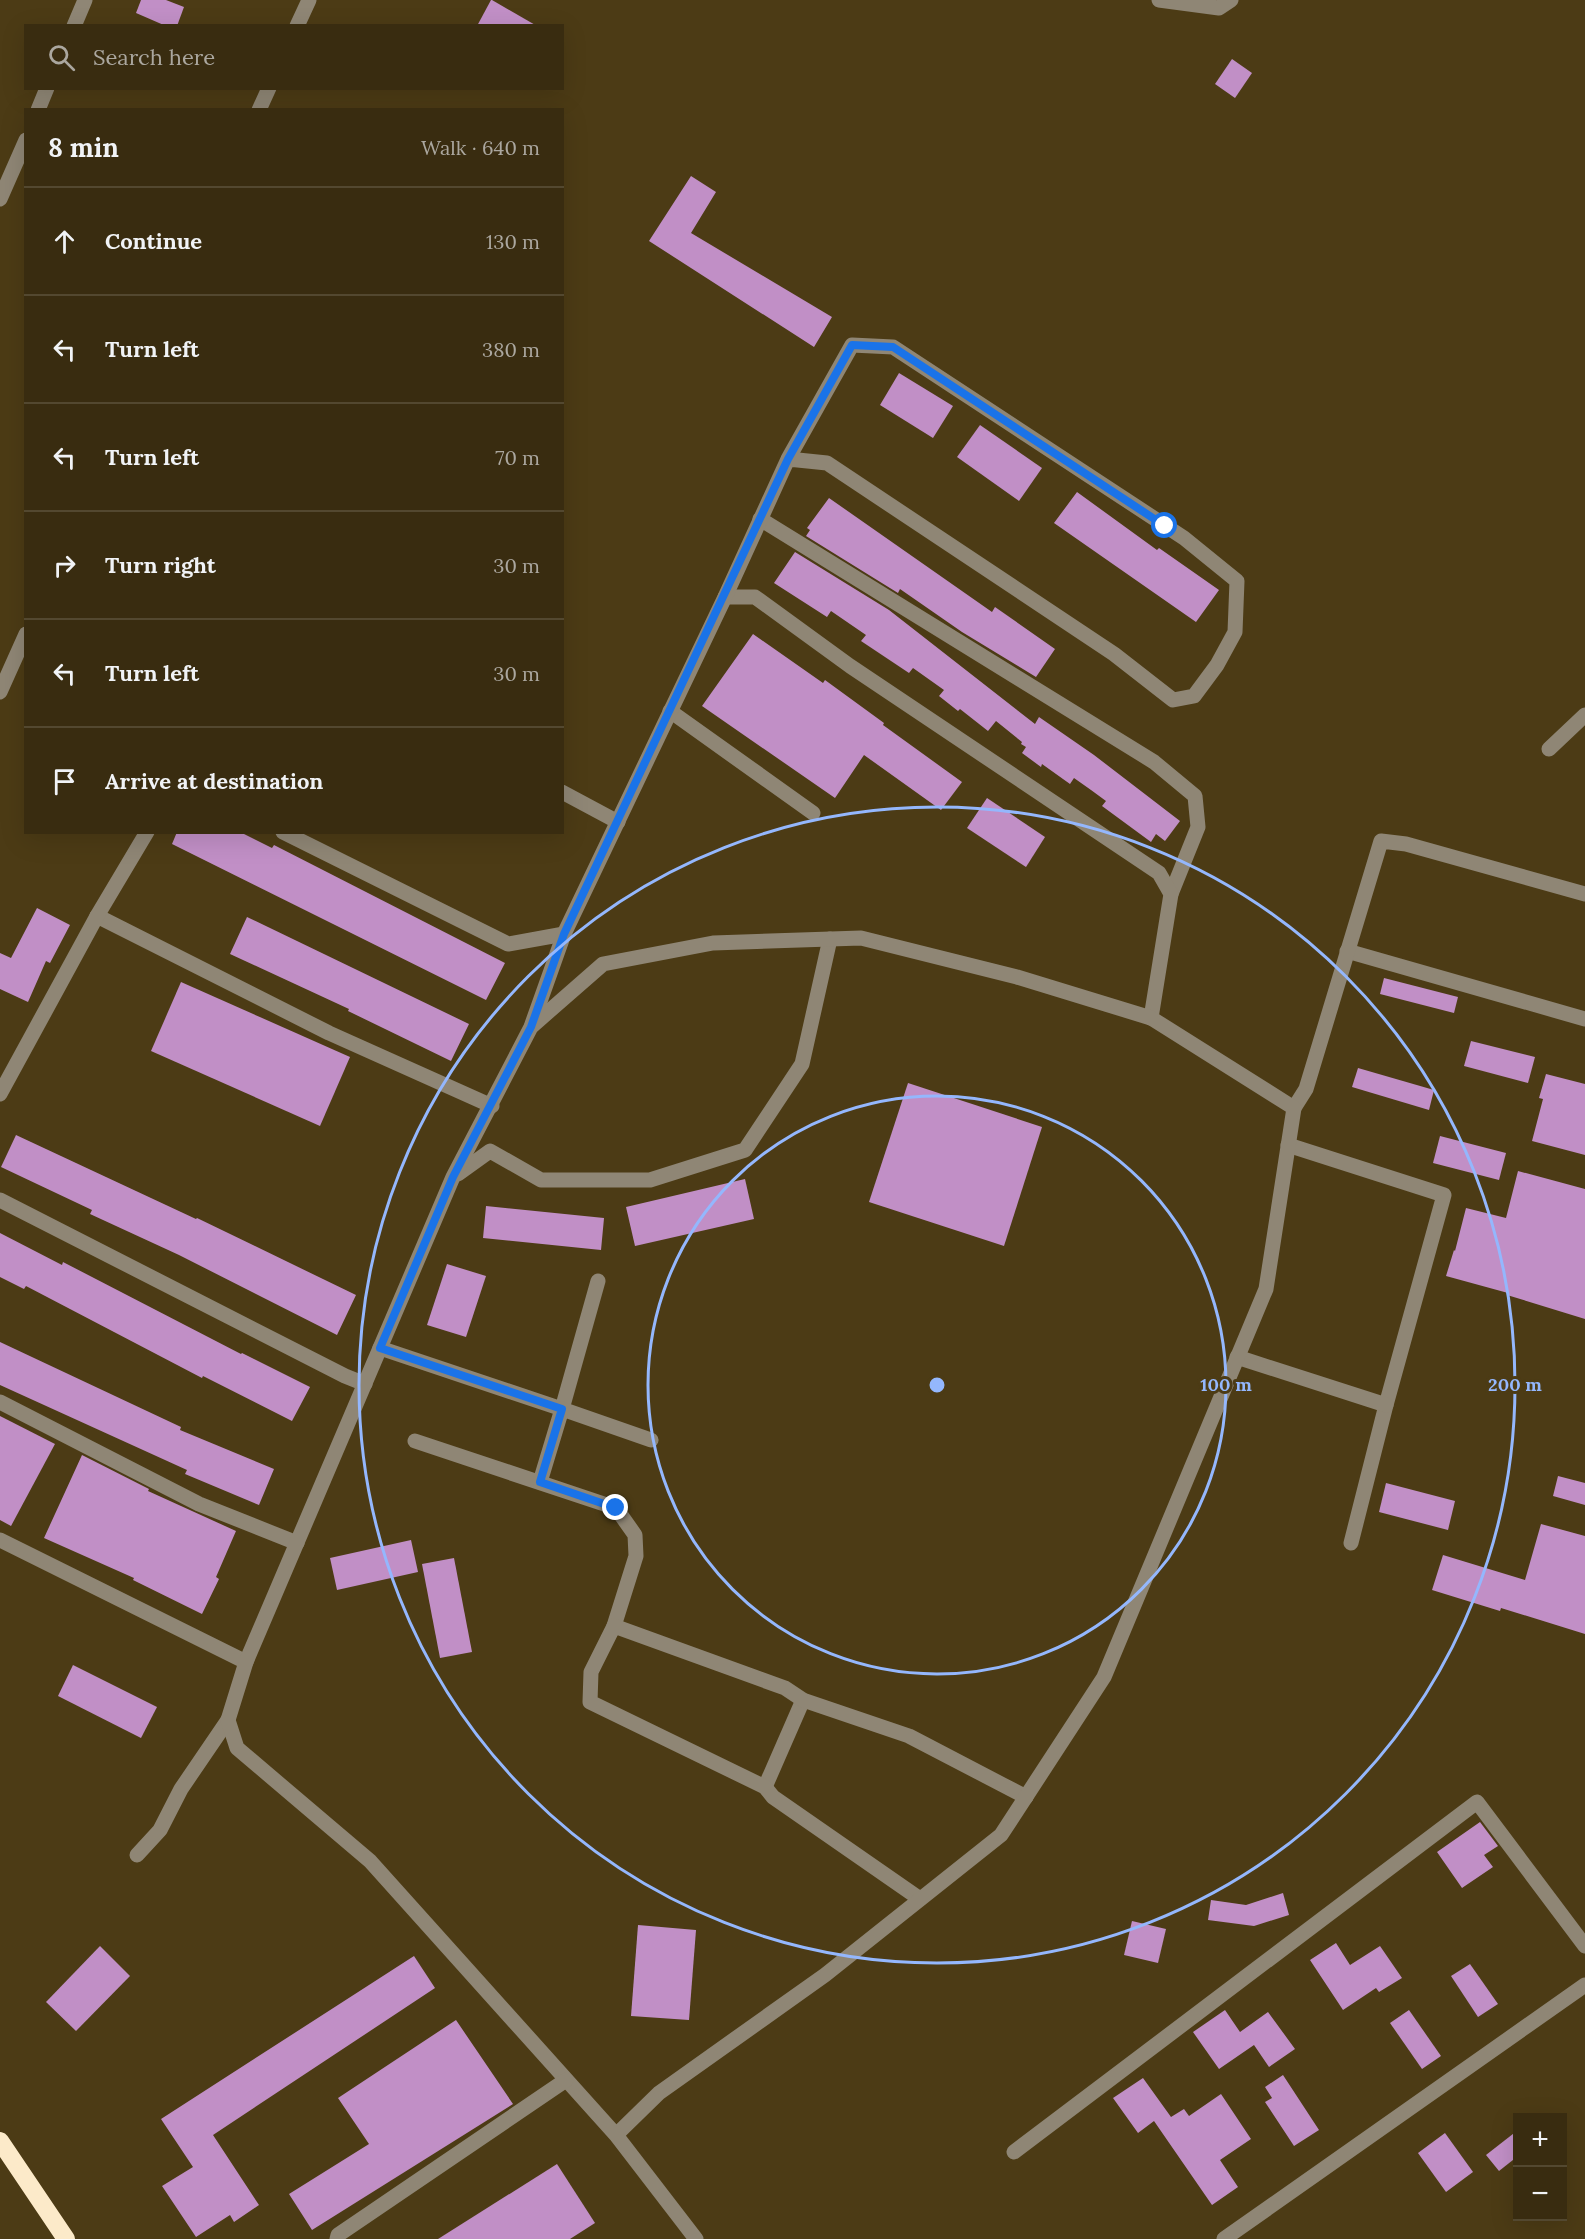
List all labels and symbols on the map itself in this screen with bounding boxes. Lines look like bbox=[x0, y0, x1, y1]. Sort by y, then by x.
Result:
route start bbox=[1151, 512, 1177, 538]
text: 100 m bbox=[1200, 1373, 1252, 1396]
text: 200 m bbox=[1488, 1373, 1542, 1396]
centre of rings bbox=[927, 1375, 947, 1395]
route end bbox=[602, 1494, 628, 1520]

